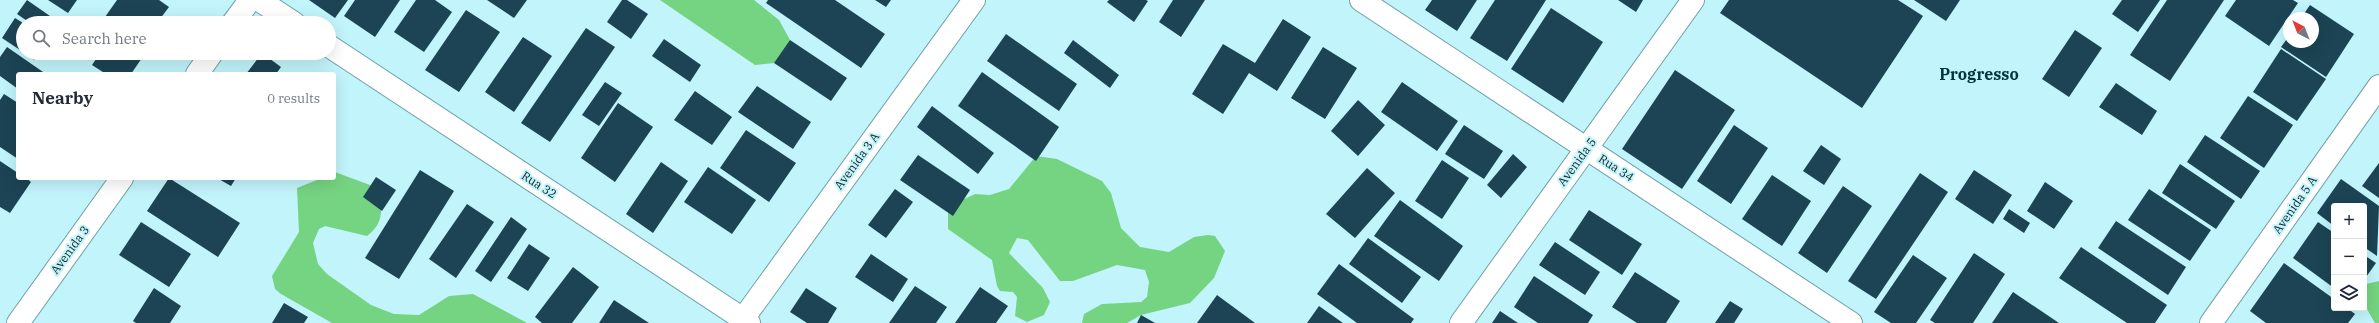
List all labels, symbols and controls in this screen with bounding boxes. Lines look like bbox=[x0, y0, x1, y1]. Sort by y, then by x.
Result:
north arrow bbox=[2283, 12, 2319, 48]
search box bbox=[16, 16, 336, 60]
icon: search bbox=[30, 27, 52, 49]
text: Search here bbox=[62, 29, 147, 48]
district label: Progresso bbox=[1939, 64, 2019, 84]
text: Nearby bbox=[32, 87, 93, 109]
text: 0 results bbox=[267, 90, 320, 107]
street label: Avenida 3 A bbox=[831, 129, 883, 192]
street label: Avenida 5 bbox=[1554, 135, 1599, 189]
street label: Rua 34 bbox=[1596, 151, 1637, 185]
street label: Rua 32 bbox=[519, 168, 560, 202]
street label: Avenida 5 A bbox=[2269, 172, 2320, 236]
map controls bbox=[2331, 203, 2367, 311]
button: + bbox=[2331, 203, 2367, 239]
street label: Avenida 3 bbox=[47, 223, 92, 277]
button: − bbox=[2331, 239, 2367, 275]
button: layers bbox=[2331, 275, 2367, 311]

